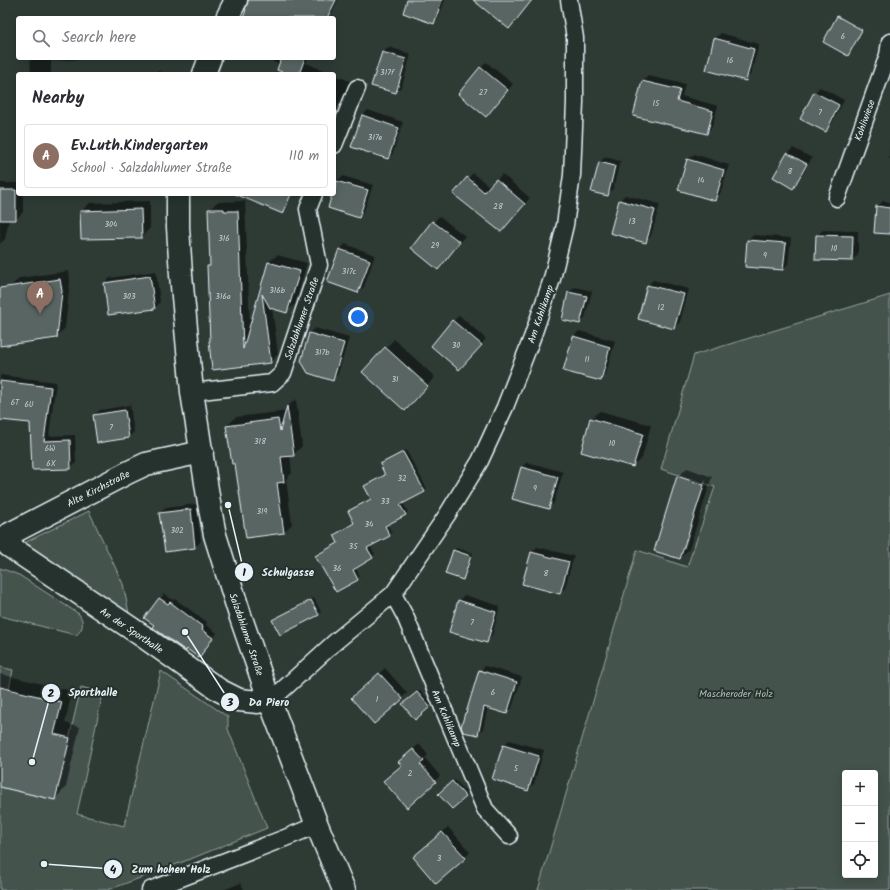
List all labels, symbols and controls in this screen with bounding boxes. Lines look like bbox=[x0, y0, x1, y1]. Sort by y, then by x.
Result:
search box bbox=[16, 16, 336, 60]
text: Search here bbox=[62, 26, 136, 50]
icon: search bbox=[30, 27, 52, 49]
house number: 6 bbox=[841, 30, 845, 43]
house number: 16 bbox=[727, 54, 733, 67]
house number: 317f bbox=[380, 66, 395, 79]
text: Nearby bbox=[32, 85, 84, 112]
house number: 27 bbox=[479, 86, 487, 99]
house number: 15 bbox=[653, 97, 660, 110]
street label: Kohliwiese bbox=[850, 97, 880, 143]
house number: 7 bbox=[818, 106, 822, 119]
house number: 317e bbox=[368, 131, 383, 144]
text: Ev.Luth.Kindergarten bbox=[71, 134, 208, 158]
text: A bbox=[42, 146, 50, 167]
text: 110 m bbox=[289, 146, 319, 167]
text: School · Salzdahlumer Straße bbox=[71, 158, 232, 179]
house number: 8 bbox=[788, 165, 793, 178]
house number: 14 bbox=[698, 174, 705, 187]
house number: 28 bbox=[493, 200, 503, 213]
house number: 13 bbox=[628, 215, 636, 228]
house number: 304 bbox=[105, 218, 118, 231]
house number: 316 bbox=[218, 232, 230, 245]
house number: 29 bbox=[431, 239, 439, 252]
house number: 10 bbox=[831, 242, 837, 255]
house number: 9 bbox=[763, 249, 767, 262]
house number: 317c bbox=[342, 265, 357, 278]
street label: Salzdahlumer Straße bbox=[280, 274, 324, 362]
pin: A bbox=[27, 281, 53, 314]
street label: Am Kohlikamp bbox=[523, 283, 558, 346]
house number: 316b bbox=[269, 284, 286, 297]
house number: 303 bbox=[122, 290, 136, 303]
house number: 316a bbox=[215, 290, 231, 303]
house number: 12 bbox=[657, 301, 665, 314]
your location bbox=[348, 307, 368, 327]
house number: 30 bbox=[452, 339, 460, 352]
house number: 317b bbox=[315, 346, 330, 359]
house number: 11 bbox=[584, 353, 590, 366]
house number: 31 bbox=[391, 373, 399, 386]
house number: 6T bbox=[11, 396, 20, 409]
house number: 6U bbox=[24, 398, 34, 411]
house number: 7 bbox=[109, 421, 113, 434]
house number: 318 bbox=[254, 435, 266, 448]
house number: 10 bbox=[609, 437, 615, 450]
house number: 6W bbox=[45, 442, 55, 455]
house number: 6X bbox=[46, 457, 57, 470]
street label: Alte Kirchstraße bbox=[64, 466, 133, 512]
house number: 32 bbox=[397, 472, 407, 485]
house number: 9 bbox=[533, 482, 537, 495]
house number: 33 bbox=[380, 495, 390, 508]
house number: 319 bbox=[257, 505, 268, 518]
house number: 34 bbox=[365, 518, 374, 531]
house number: 302 bbox=[170, 524, 184, 537]
house number: 35 bbox=[349, 540, 358, 553]
callout: Schulgasse bbox=[234, 560, 323, 583]
house number: 36 bbox=[332, 562, 342, 575]
text: 1 bbox=[242, 563, 246, 582]
text: Schulgasse bbox=[262, 564, 315, 582]
house number: 8 bbox=[544, 567, 549, 580]
street label: Salzdahlumer Straße bbox=[224, 591, 268, 678]
street label: An der Sporthalle bbox=[97, 604, 167, 658]
house number: 7 bbox=[470, 616, 474, 629]
callout: Sporthalle bbox=[41, 681, 126, 704]
text: 2 bbox=[48, 684, 55, 703]
text: Sporthalle bbox=[69, 684, 118, 702]
house number: 6 bbox=[491, 686, 495, 699]
park label: Mascheroder Holz bbox=[699, 686, 774, 702]
street label: Am Kohlikamp bbox=[427, 687, 465, 750]
callout: Da Piero bbox=[220, 690, 297, 713]
text: 3 bbox=[226, 693, 234, 712]
house number: 1 bbox=[376, 693, 379, 706]
text: Da Piero bbox=[249, 694, 289, 712]
house number: 5 bbox=[514, 762, 519, 775]
house number: 2 bbox=[408, 767, 413, 780]
map controls bbox=[842, 770, 878, 878]
button: + bbox=[842, 770, 878, 806]
button: − bbox=[842, 806, 878, 842]
button: locate bbox=[842, 842, 878, 878]
house number: 3 bbox=[437, 852, 442, 865]
callout: Zum hohen Holz bbox=[103, 857, 218, 880]
text: 4 bbox=[110, 860, 117, 879]
text: Zum hohen Holz bbox=[131, 861, 211, 879]

